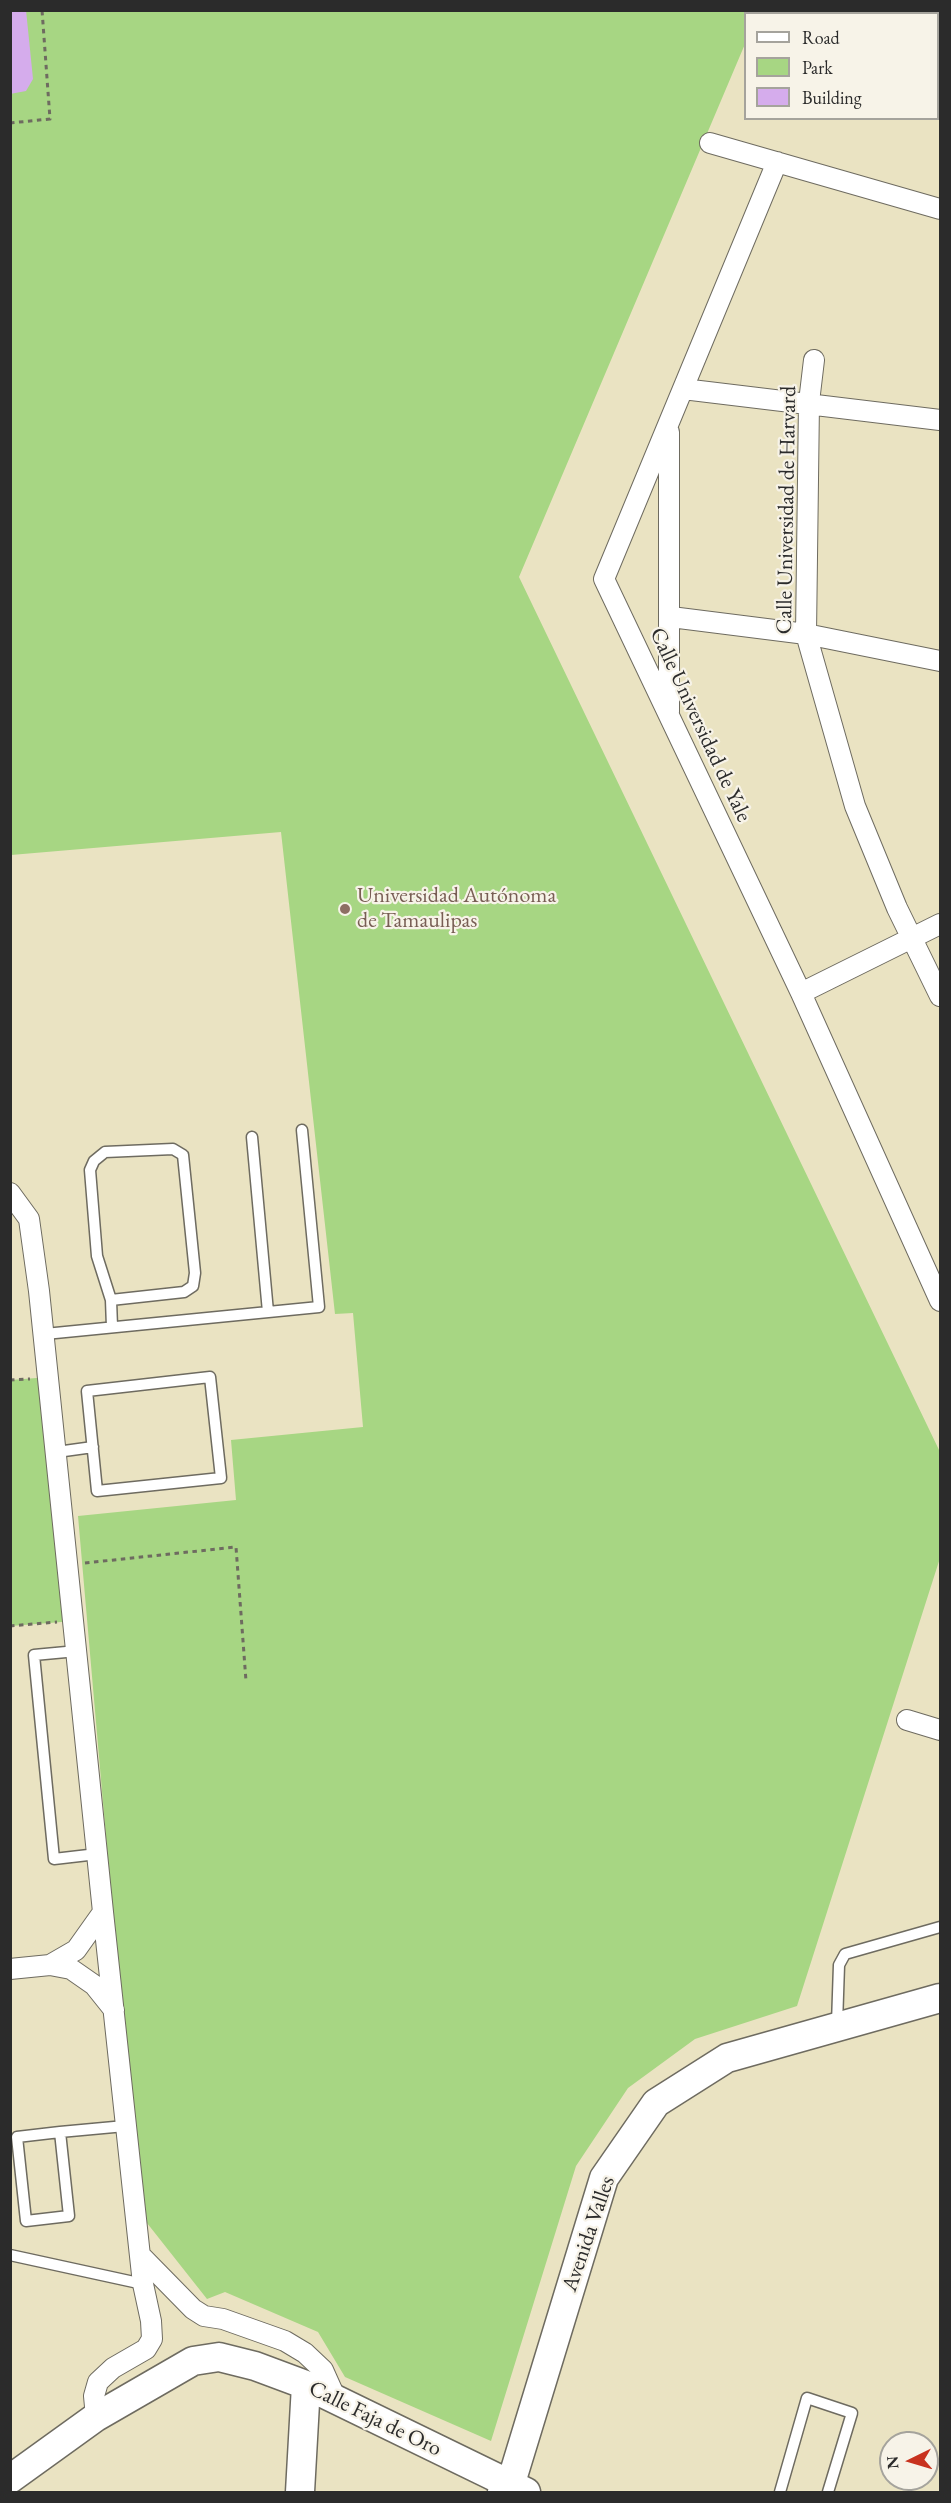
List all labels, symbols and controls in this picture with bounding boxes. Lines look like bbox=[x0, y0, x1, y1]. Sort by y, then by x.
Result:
legend bbox=[744, 12, 939, 120]
text: Road bbox=[802, 26, 840, 49]
text: Park bbox=[802, 56, 833, 79]
text: Building bbox=[802, 86, 862, 109]
street label: Calle Universidad de Harvard bbox=[772, 385, 802, 635]
street label: Calle Universidad de Yale bbox=[643, 624, 757, 826]
place label: Universidad Autónoma de Tamaulipas bbox=[357, 883, 556, 934]
marker: Universidad Autónoma de Tamaulipas bbox=[338, 902, 352, 916]
street label: Avenida Valles bbox=[557, 2173, 621, 2295]
street label: Calle Faja de Oro bbox=[304, 2375, 446, 2463]
north arrow bbox=[879, 2431, 939, 2491]
text: N bbox=[882, 2455, 904, 2470]

